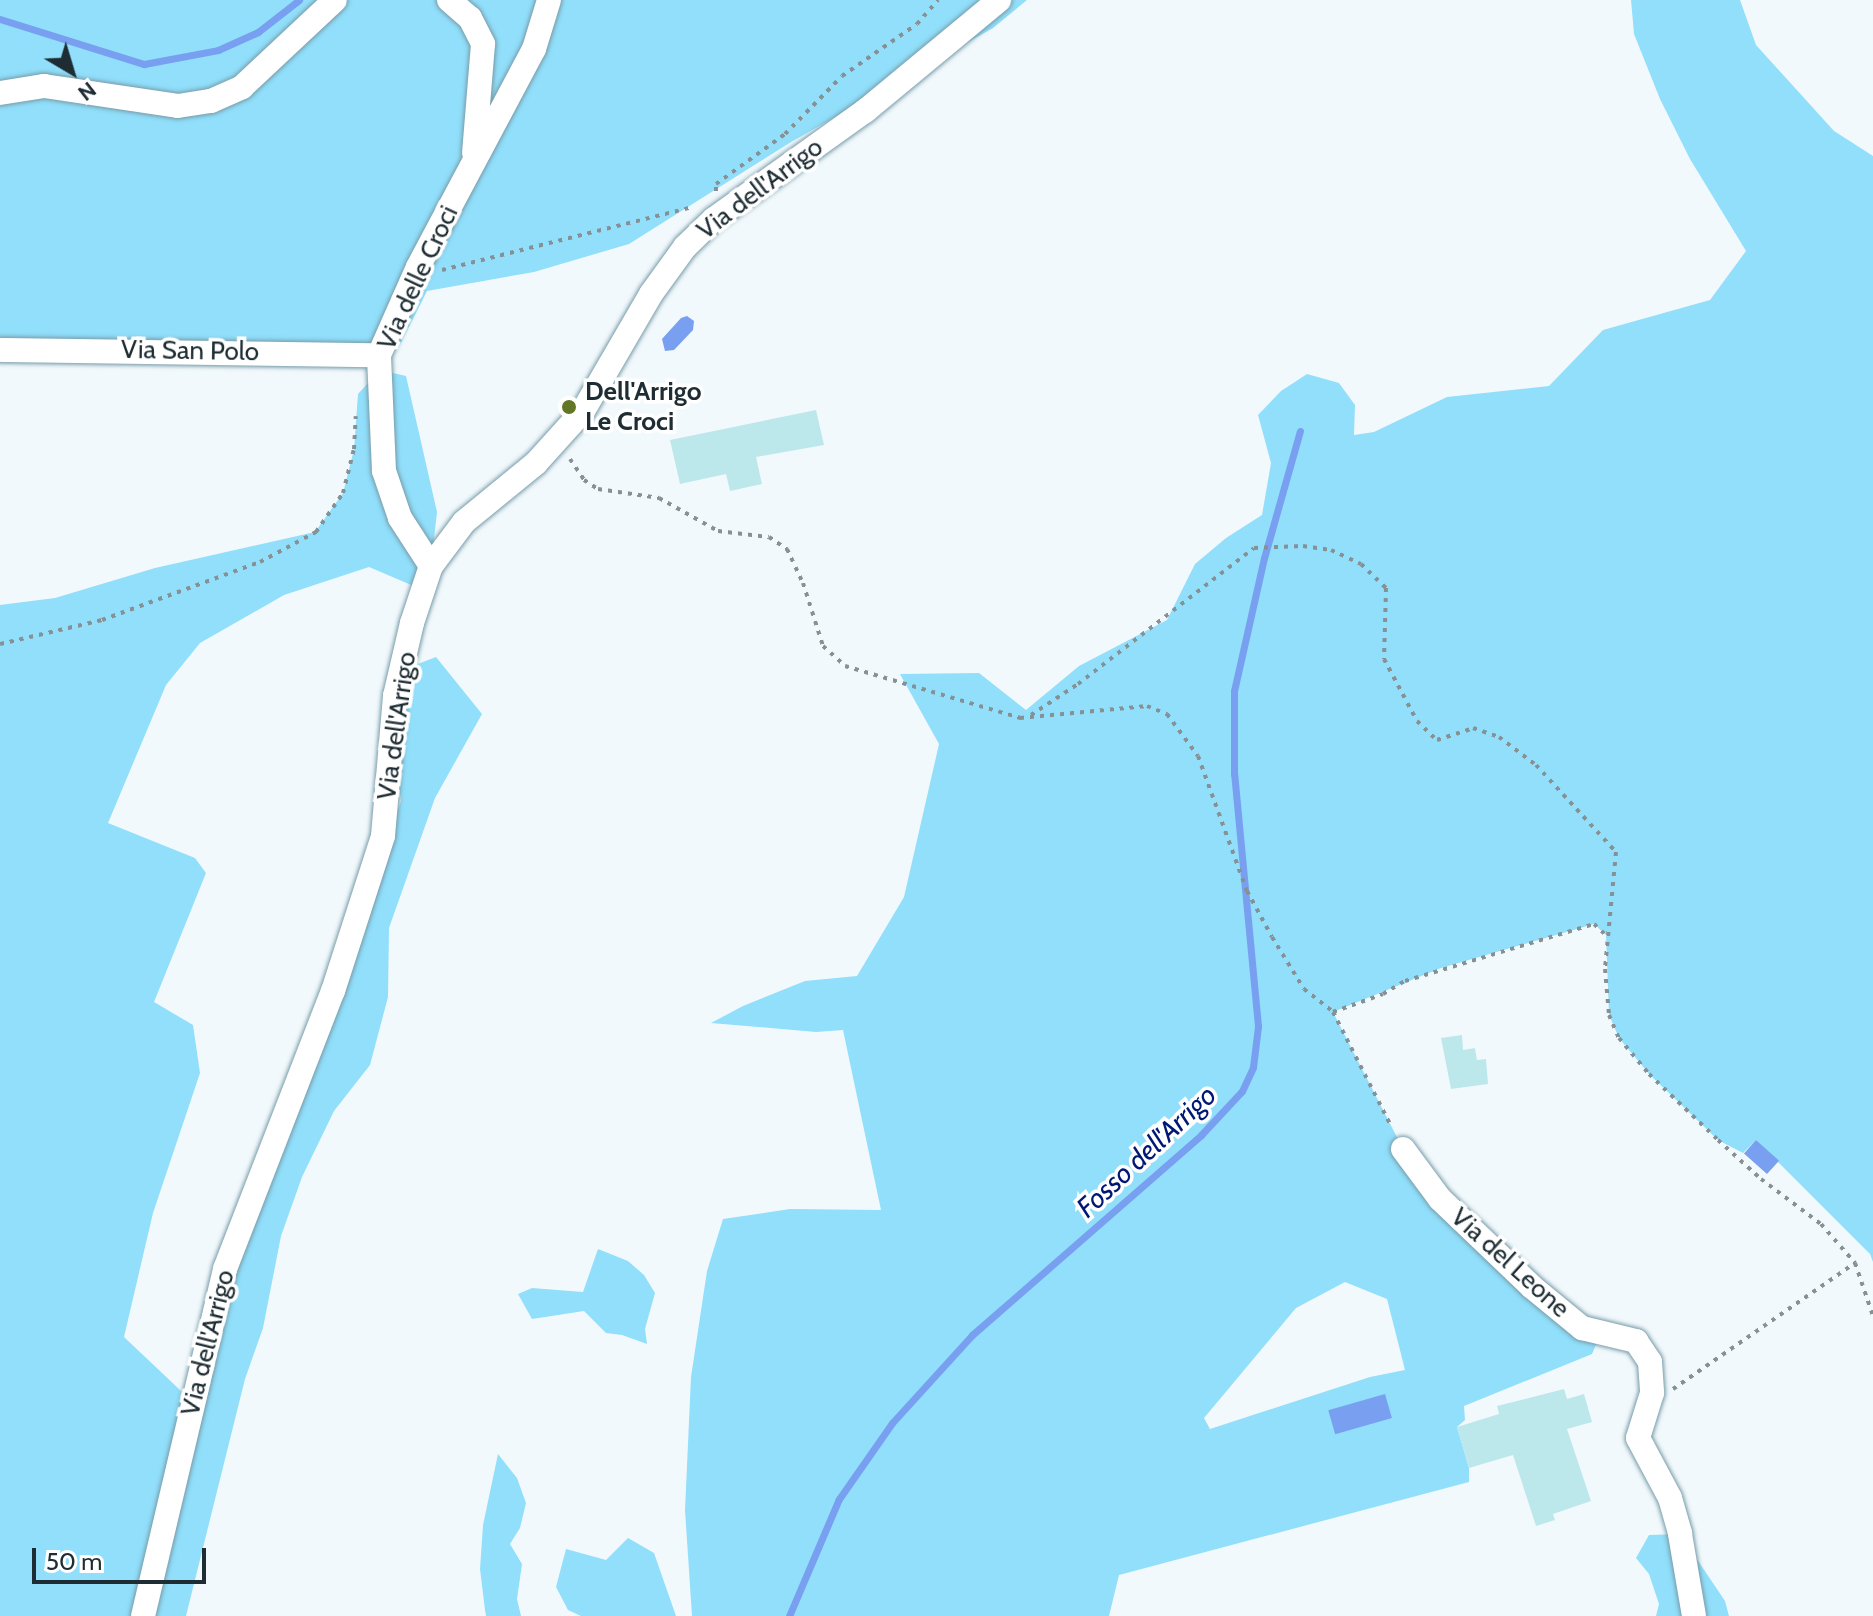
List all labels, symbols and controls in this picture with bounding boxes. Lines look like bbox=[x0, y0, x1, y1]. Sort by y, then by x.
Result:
north arrow bbox=[32, 32, 112, 112]
text: N bbox=[73, 76, 102, 107]
street label: Via dell'Arrigo bbox=[691, 132, 829, 246]
street label: Via delle Croci bbox=[371, 201, 465, 355]
street label: Via San Polo bbox=[121, 334, 259, 368]
place label: Dell'Arrigo Le Croci bbox=[585, 376, 701, 438]
marker: Dell'Arrigo Le Croci bbox=[560, 398, 578, 416]
street label: Via dell'Arrigo bbox=[371, 650, 423, 802]
water label: Fosso dell'Arrigo bbox=[1069, 1078, 1223, 1224]
street label: Via del Leone bbox=[1444, 1202, 1576, 1324]
street label: Via dell'Arrigo bbox=[175, 1267, 241, 1419]
scale bar bbox=[36, 1532, 210, 1582]
text: 50 m bbox=[46, 1547, 102, 1576]

